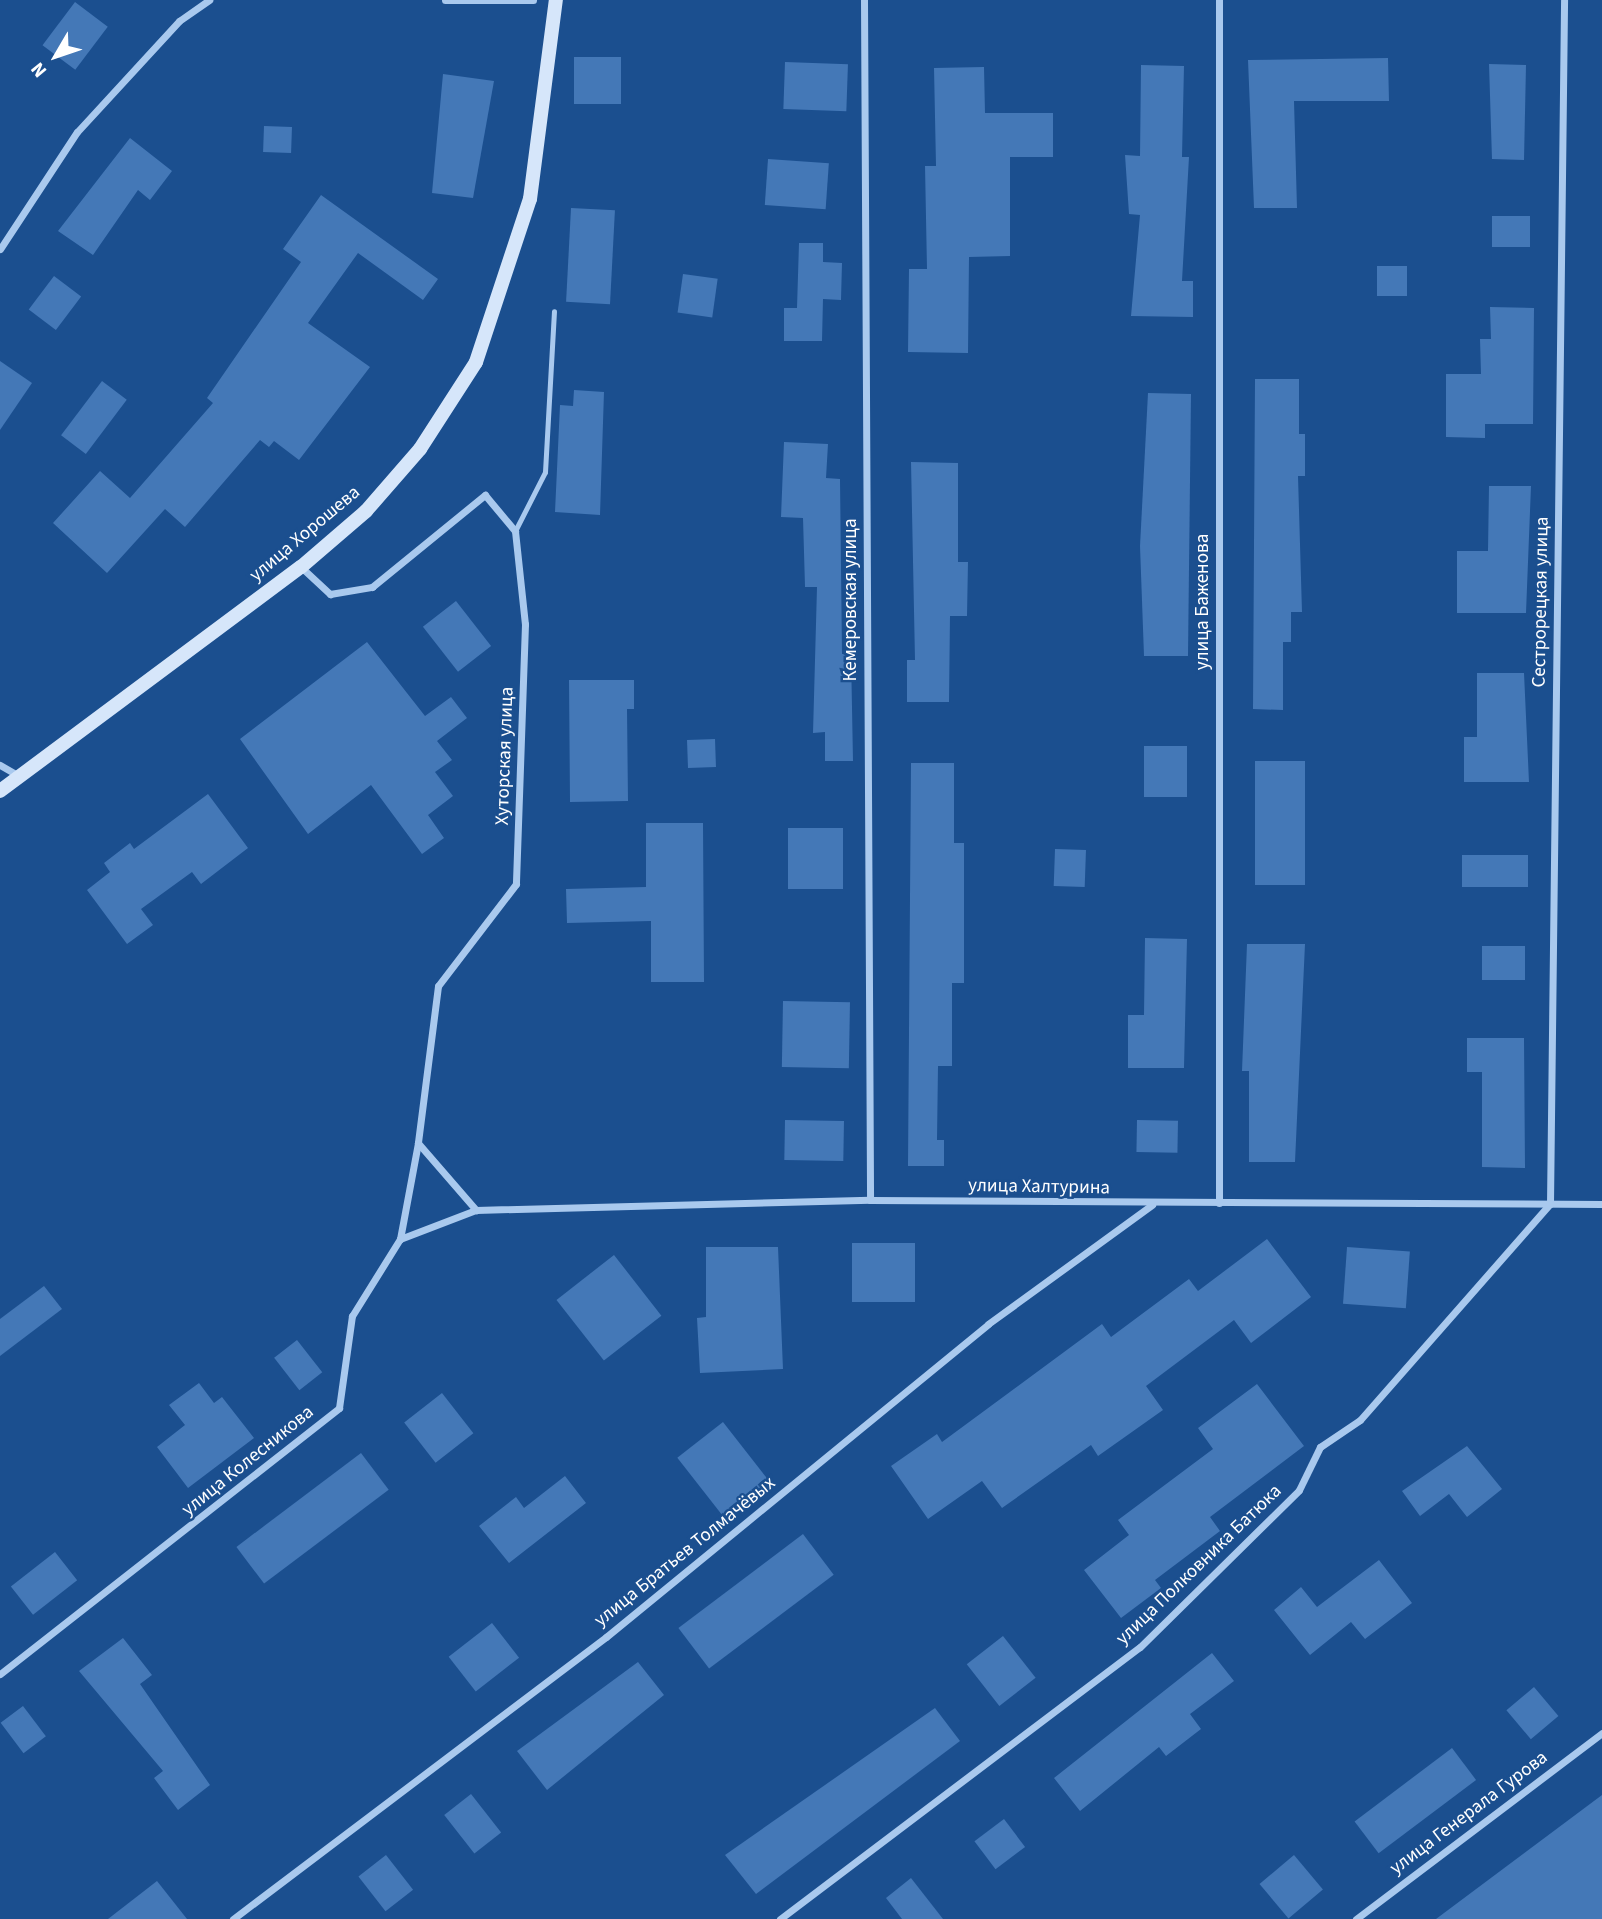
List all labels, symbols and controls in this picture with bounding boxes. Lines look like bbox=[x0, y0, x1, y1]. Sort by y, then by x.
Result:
north arrow bbox=[21, 21, 91, 91]
text: N bbox=[25, 56, 54, 83]
street label: улица Хорошева bbox=[245, 481, 365, 587]
street label: Сестрорецкая улица bbox=[1528, 516, 1554, 688]
street label: Кемеровская улица bbox=[840, 518, 862, 682]
street label: улица Баженова bbox=[1192, 534, 1214, 670]
street label: Хуторская улица bbox=[491, 686, 519, 826]
street label: улица Халтурина bbox=[968, 1174, 1110, 1200]
street label: улица Колесникова bbox=[178, 1401, 318, 1521]
street label: улица Братьев Толмачёвых bbox=[590, 1472, 780, 1632]
street label: улица Полковника Батюка bbox=[1112, 1480, 1286, 1650]
street label: улица Генерала Гурова bbox=[1386, 1746, 1552, 1880]

